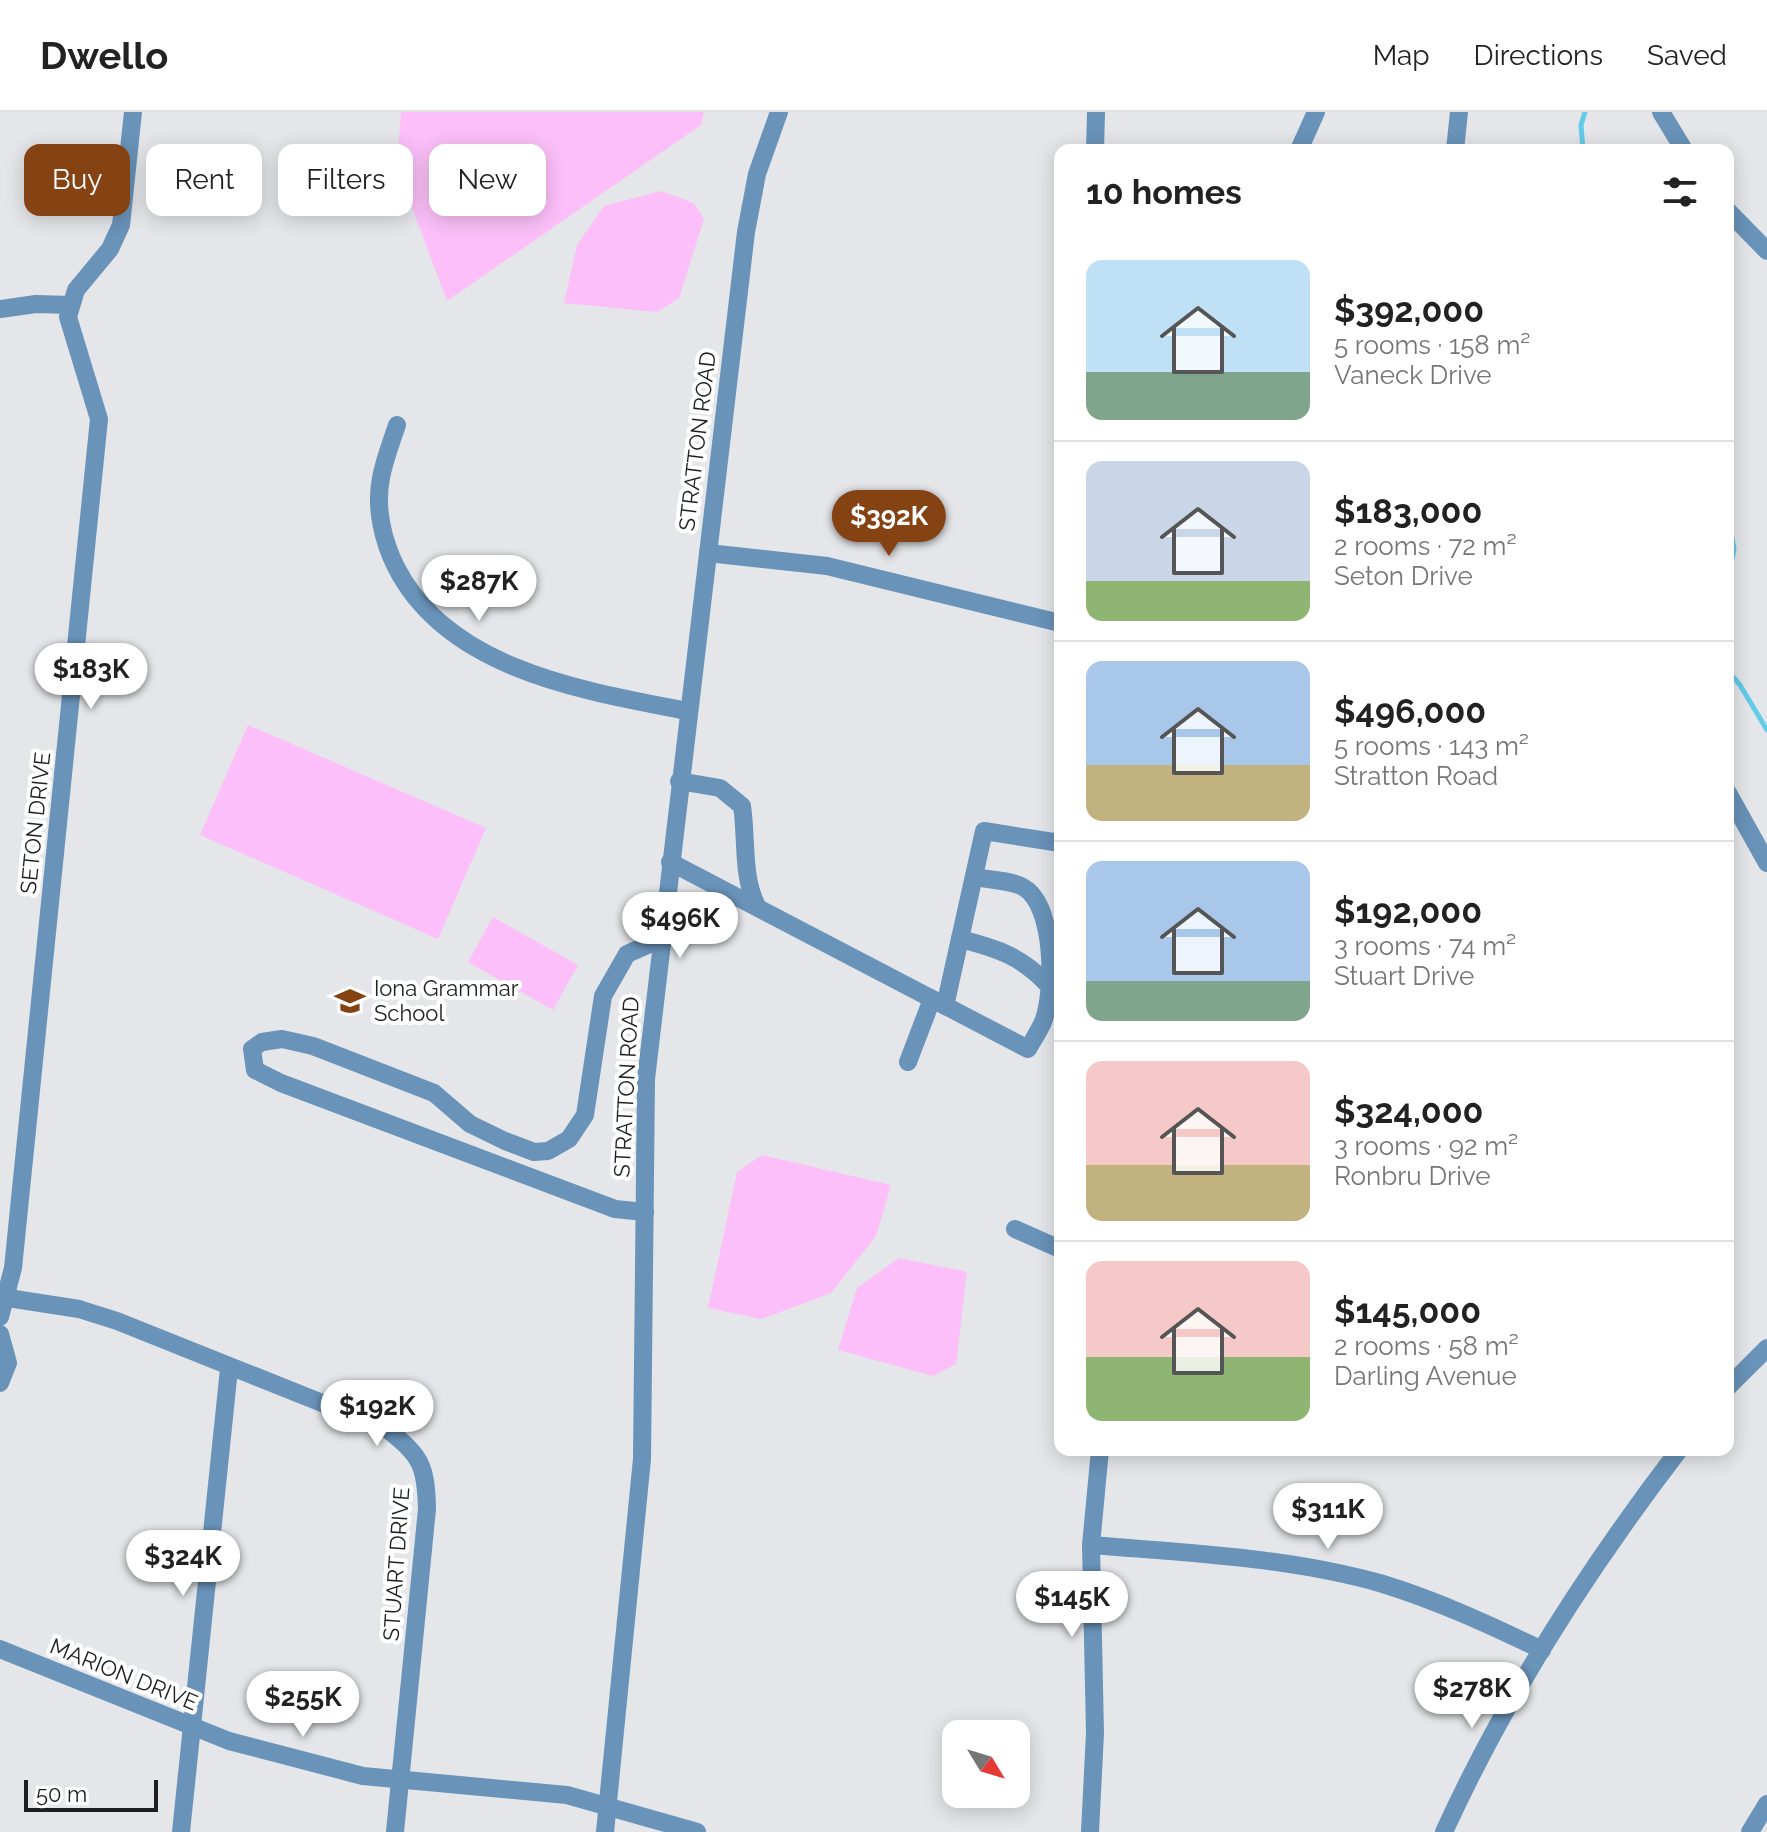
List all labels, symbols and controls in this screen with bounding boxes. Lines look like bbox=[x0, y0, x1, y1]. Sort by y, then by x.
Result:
text: Dwello bbox=[40, 33, 168, 78]
text: Map bbox=[1373, 39, 1430, 72]
text: Directions bbox=[1474, 39, 1603, 72]
text: Saved bbox=[1647, 39, 1727, 72]
chip: Buy bbox=[24, 144, 130, 216]
chip: Rent bbox=[146, 144, 262, 216]
chip: Filters bbox=[278, 144, 413, 216]
chip: New bbox=[429, 144, 546, 216]
icon: filters bbox=[1658, 170, 1702, 214]
text: 10 homes bbox=[1086, 172, 1242, 212]
text: $392,000 bbox=[1334, 290, 1484, 330]
icon: home bbox=[1150, 292, 1246, 388]
text: 5 rooms · 158 m² bbox=[1334, 330, 1530, 360]
street label: STRATTON ROAD bbox=[673, 350, 721, 532]
text: Vaneck Drive bbox=[1334, 360, 1492, 390]
pin: $392K bbox=[833, 490, 945, 558]
text: $183,000 bbox=[1334, 491, 1482, 531]
icon: home bbox=[1150, 493, 1246, 589]
text: $392K bbox=[850, 501, 928, 531]
text: 2 rooms · 72 m² bbox=[1334, 531, 1517, 561]
pin: $287K bbox=[423, 555, 535, 623]
text: Seton Drive bbox=[1334, 561, 1473, 591]
text: $287K bbox=[440, 566, 518, 596]
pin: $183K bbox=[35, 643, 147, 711]
text: $183K bbox=[53, 654, 129, 684]
text: $496,000 bbox=[1334, 691, 1486, 731]
icon: home bbox=[1150, 693, 1246, 789]
text: 5 rooms · 143 m² bbox=[1334, 731, 1529, 761]
street label: SETON DRIVE bbox=[15, 751, 55, 895]
text: Stratton Road bbox=[1334, 761, 1498, 791]
text: $192,000 bbox=[1334, 891, 1482, 931]
pin: $496K bbox=[624, 892, 736, 960]
icon: home bbox=[1150, 893, 1246, 989]
text: $496K bbox=[640, 903, 720, 933]
text: 3 rooms · 74 m² bbox=[1334, 931, 1516, 961]
text: Stuart Drive bbox=[1334, 961, 1474, 991]
place label: Iona Grammar School bbox=[374, 975, 519, 1026]
school or university icon: Iona Grammar School bbox=[333, 984, 367, 1018]
street label: STRATTON ROAD bbox=[608, 996, 644, 1178]
text: $324,000 bbox=[1334, 1091, 1483, 1131]
icon: home bbox=[1150, 1093, 1246, 1189]
text: 3 rooms · 92 m² bbox=[1334, 1131, 1518, 1161]
text: Ronbru Drive bbox=[1334, 1161, 1490, 1191]
text: $145,000 bbox=[1334, 1291, 1481, 1331]
icon: home bbox=[1150, 1293, 1246, 1389]
text: 2 rooms · 58 m² bbox=[1334, 1331, 1519, 1361]
text: Darling Avenue bbox=[1334, 1361, 1517, 1391]
pin: $192K bbox=[321, 1380, 433, 1448]
text: $192K bbox=[339, 1391, 415, 1421]
pin: $311K bbox=[1272, 1483, 1384, 1551]
street label: STUART DRIVE bbox=[378, 1486, 414, 1642]
text: $311K bbox=[1291, 1494, 1365, 1524]
pin: $324K bbox=[127, 1530, 239, 1598]
text: $324K bbox=[144, 1541, 222, 1571]
pin: $145K bbox=[1016, 1571, 1128, 1639]
text: $145K bbox=[1034, 1582, 1110, 1612]
street label: MARION DRIVE bbox=[46, 1633, 202, 1715]
pin: $278K bbox=[1416, 1662, 1528, 1730]
pin: $255K bbox=[247, 1671, 359, 1739]
text: $278K bbox=[1433, 1673, 1511, 1703]
text: $255K bbox=[264, 1682, 342, 1712]
north arrow bbox=[942, 1720, 1030, 1808]
map controls bbox=[942, 1720, 1030, 1808]
scale bar bbox=[24, 1776, 158, 1812]
text: 50 m bbox=[36, 1781, 87, 1807]

